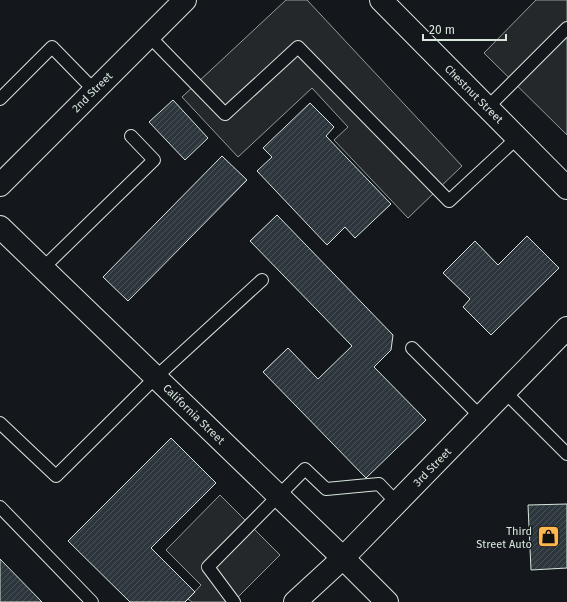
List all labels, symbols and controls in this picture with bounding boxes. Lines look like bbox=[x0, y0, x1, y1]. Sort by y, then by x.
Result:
scale bar bbox=[423, 16, 506, 42]
text: 20 m bbox=[429, 23, 455, 37]
street label: Chestnut Street bbox=[442, 62, 506, 126]
street label: 2nd Street bbox=[70, 70, 115, 115]
street label: California Street bbox=[160, 382, 227, 447]
street label: 3rd Street bbox=[411, 445, 454, 489]
shop icon: Third Street Auto bbox=[535, 524, 561, 550]
place label: Third Street Auto bbox=[476, 525, 532, 551]

